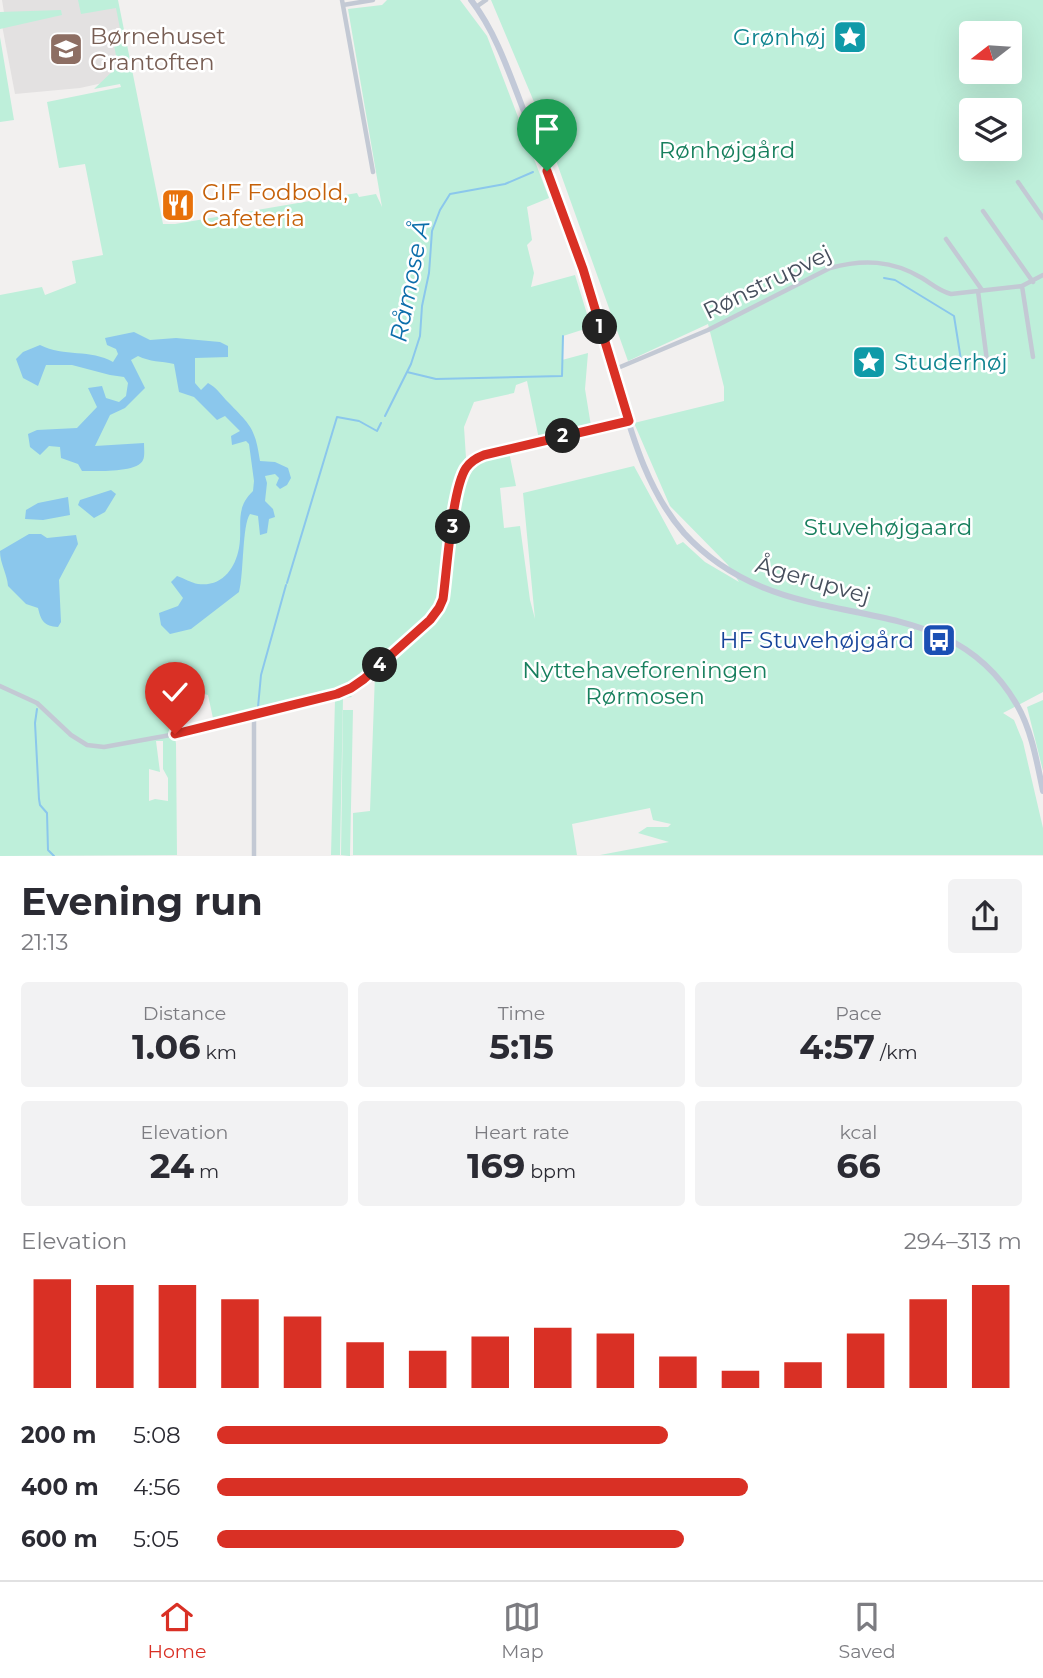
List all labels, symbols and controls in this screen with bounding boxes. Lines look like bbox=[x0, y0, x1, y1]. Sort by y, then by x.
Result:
place icon: Grønhøj bbox=[831, 18, 869, 56]
north arrow bbox=[959, 21, 1022, 84]
map controls bbox=[959, 21, 1022, 161]
place label: Børnehuset Grantoften bbox=[90, 22, 226, 76]
place label: Grønhøj bbox=[733, 23, 826, 51]
school or university icon: Børnehuset Grantoften bbox=[47, 30, 85, 68]
button: layers bbox=[959, 98, 1022, 161]
pin bbox=[517, 99, 577, 171]
icon: arrive bbox=[528, 110, 566, 148]
park label: Rønhøjgård bbox=[659, 136, 795, 164]
place label: GIF Fodbold, Cafeteria bbox=[202, 178, 348, 232]
restaurant icon: GIF Fodbold, Cafeteria bbox=[159, 186, 197, 224]
water label: Råmose Å bbox=[383, 217, 436, 344]
street label: Rønstrupvej bbox=[698, 239, 836, 325]
pin: 1 bbox=[582, 310, 618, 344]
text: 1 bbox=[596, 315, 603, 338]
place icon: Studerhøj bbox=[850, 343, 888, 381]
place label: Studerhøj bbox=[894, 348, 1008, 376]
pin: 2 bbox=[546, 418, 580, 453]
text: 2 bbox=[557, 424, 568, 447]
pin: 3 bbox=[435, 510, 470, 544]
park label: Stuvehøjgaard bbox=[804, 513, 972, 541]
text: 3 bbox=[447, 515, 458, 538]
street label: Ågerupvej bbox=[752, 550, 874, 610]
bus stop icon: HF Stuvehøjgård bbox=[920, 621, 958, 659]
place label: HF Stuvehøjgård bbox=[720, 626, 914, 654]
pin: 4 bbox=[362, 648, 398, 682]
text: 4 bbox=[373, 653, 386, 676]
park label: Nyttehaveforeningen Rørmosen bbox=[522, 656, 768, 710]
pin bbox=[145, 662, 205, 734]
icon: check bbox=[156, 673, 194, 711]
text: Evening run bbox=[21, 878, 263, 925]
button: share bbox=[948, 879, 1022, 953]
text: 21:13 bbox=[21, 928, 69, 956]
text: Distance bbox=[143, 1002, 226, 1025]
text: Time bbox=[498, 1002, 545, 1025]
text: Pace bbox=[835, 1002, 882, 1025]
text: 1.06 bbox=[132, 1025, 201, 1068]
text: 5:15 bbox=[489, 1025, 554, 1068]
text: 4:57 bbox=[799, 1025, 875, 1068]
text: km bbox=[201, 1041, 237, 1064]
text: /km bbox=[875, 1041, 918, 1064]
text: Elevation bbox=[141, 1121, 228, 1144]
text: Heart rate bbox=[474, 1121, 569, 1144]
text: kcal bbox=[840, 1121, 877, 1144]
text: 24 bbox=[150, 1144, 194, 1187]
text: 169 bbox=[467, 1144, 525, 1187]
text: 66 bbox=[836, 1144, 881, 1187]
text: m bbox=[194, 1160, 219, 1183]
text: bpm bbox=[525, 1160, 576, 1183]
text: Elevation bbox=[21, 1227, 127, 1255]
text: 294–313 m bbox=[904, 1227, 1022, 1255]
text: 200 m bbox=[21, 1421, 96, 1449]
text: 5:08 bbox=[133, 1421, 181, 1449]
text: 400 m bbox=[21, 1473, 99, 1501]
text: 4:56 bbox=[133, 1473, 180, 1501]
text: 600 m bbox=[21, 1525, 98, 1553]
text: 5:05 bbox=[133, 1525, 179, 1553]
tab: Home bbox=[147, 1598, 206, 1663]
tab: Map bbox=[501, 1598, 544, 1663]
tab: Saved bbox=[838, 1598, 896, 1663]

